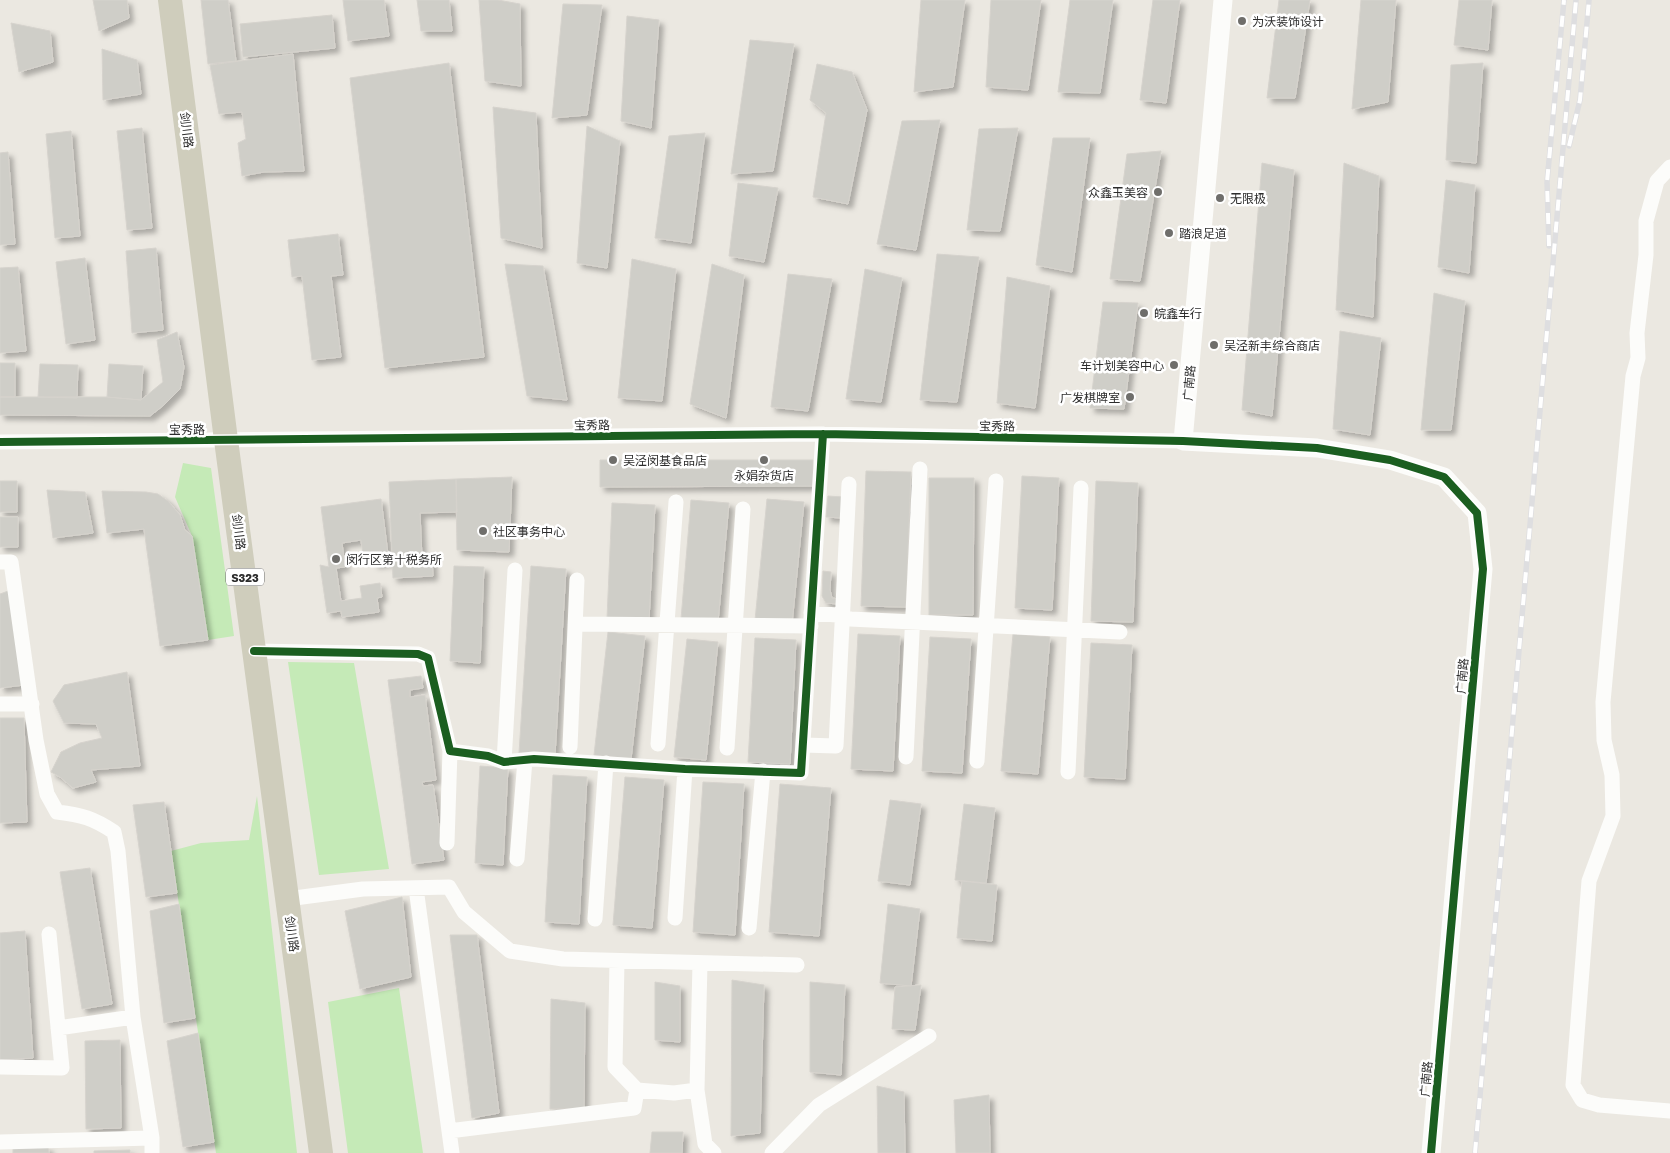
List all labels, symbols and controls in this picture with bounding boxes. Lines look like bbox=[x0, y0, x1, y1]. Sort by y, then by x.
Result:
place label: 为沃装饰设计 bbox=[1252, 14, 1324, 29]
marker: 为沃装饰设计 bbox=[1236, 15, 1248, 27]
street label: 剑川路 bbox=[177, 111, 197, 149]
place label: 众鑫玉美容 bbox=[1088, 185, 1148, 200]
marker: 众鑫玉美容 bbox=[1152, 186, 1164, 198]
place label: 无限极 bbox=[1230, 191, 1266, 206]
marker: 无限极 bbox=[1214, 192, 1226, 204]
place label: 踏浪足道 bbox=[1179, 226, 1227, 241]
marker: 踏浪足道 bbox=[1163, 227, 1175, 239]
place label: 皖鑫车行 bbox=[1154, 306, 1202, 321]
marker: 皖鑫车行 bbox=[1138, 307, 1150, 319]
place label: 吴泾新丰综合商店 bbox=[1224, 338, 1320, 353]
marker: 吴泾新丰综合商店 bbox=[1208, 339, 1220, 351]
place label: 车计划美容中心 bbox=[1080, 358, 1164, 373]
marker: 车计划美容中心 bbox=[1168, 359, 1180, 371]
street label: 广南路 bbox=[1180, 364, 1198, 402]
place label: 广发棋牌室 bbox=[1060, 390, 1120, 405]
marker: 广发棋牌室 bbox=[1124, 391, 1136, 403]
street label: 宝秀路 bbox=[574, 417, 610, 433]
street label: 宝秀路 bbox=[979, 418, 1015, 434]
street label: 宝秀路 bbox=[169, 422, 205, 437]
place label: 吴泾闵基食品店 bbox=[623, 453, 707, 468]
marker: 吴泾闵基食品店 bbox=[607, 454, 619, 466]
marker: 永娟杂货店 bbox=[758, 454, 770, 466]
place label: 永娟杂货店 bbox=[734, 468, 794, 483]
street label: 剑川路 bbox=[229, 513, 249, 551]
place label: 社区事务中心 bbox=[493, 524, 565, 539]
marker: 社区事务中心 bbox=[477, 525, 489, 537]
place label: 闵行区第十税务所 bbox=[346, 552, 442, 567]
marker: 闵行区第十税务所 bbox=[330, 553, 342, 565]
road number: S323 bbox=[226, 568, 264, 586]
street label: 广南路 bbox=[1453, 657, 1471, 695]
street label: 剑川路 bbox=[282, 915, 302, 953]
street label: 广南路 bbox=[1417, 1060, 1435, 1098]

